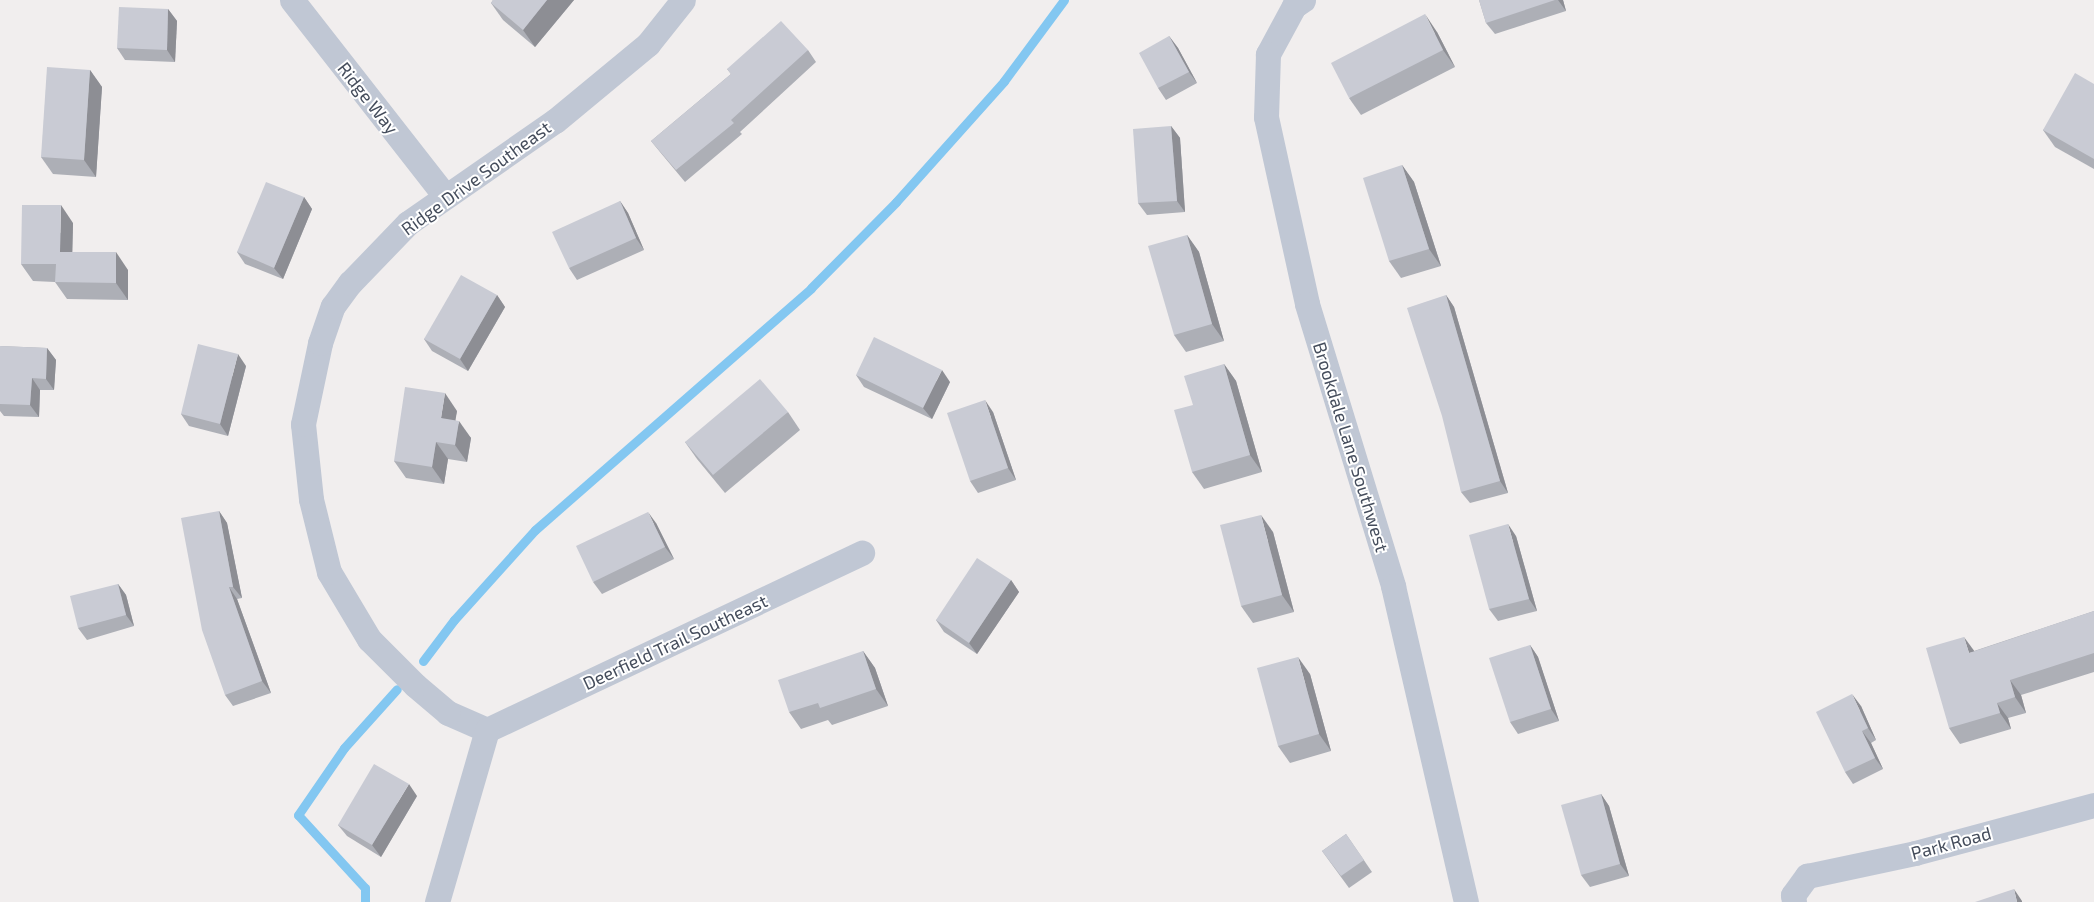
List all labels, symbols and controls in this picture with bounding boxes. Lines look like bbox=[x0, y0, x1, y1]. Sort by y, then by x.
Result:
street label: Ridge Way bbox=[333, 58, 403, 138]
street label: Ridge Drive Southeast bbox=[397, 116, 555, 240]
street label: Brookdale Lane Southwest bbox=[1309, 339, 1393, 555]
street label: Deerfield Trail Southeast bbox=[579, 590, 771, 694]
street label: Park Road bbox=[1908, 822, 1994, 864]

